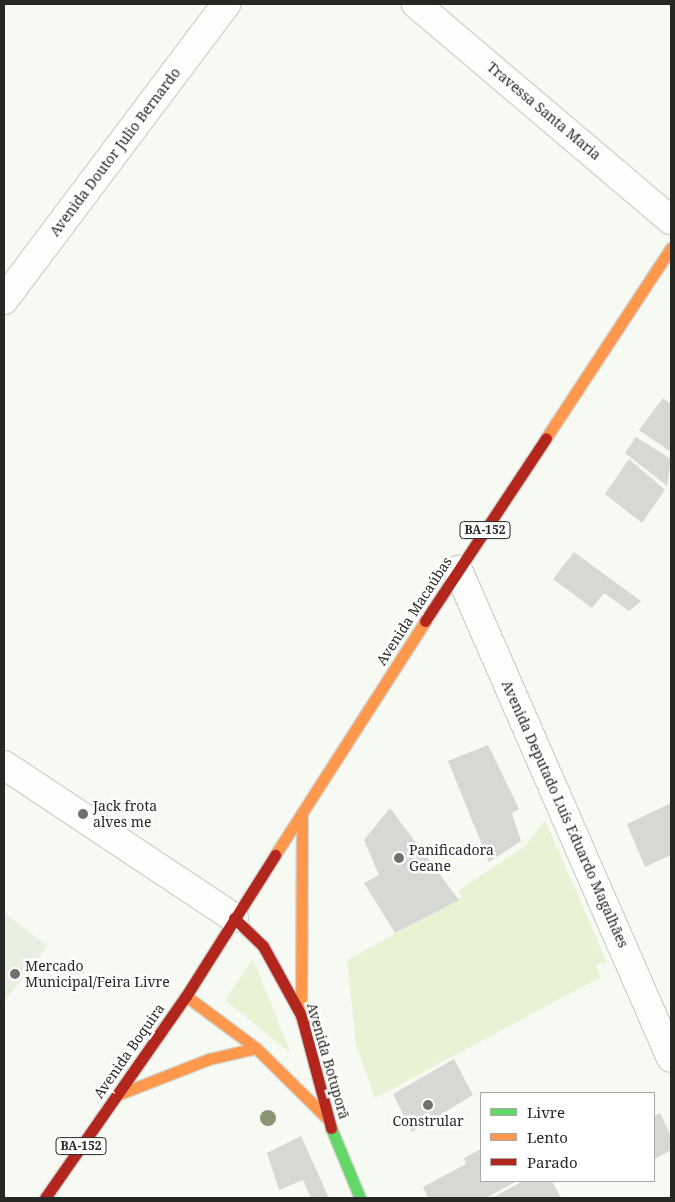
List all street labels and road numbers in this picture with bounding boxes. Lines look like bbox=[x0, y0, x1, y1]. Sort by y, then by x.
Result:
street label: Travessa Santa Maria bbox=[484, 58, 604, 164]
street label: Avenida Doutor Julio Bernardo bbox=[46, 64, 184, 240]
road number: BA-152 bbox=[459, 520, 511, 540]
street label: Avenida Macaúbas bbox=[373, 554, 455, 668]
street label: Avenida Deputado Luís Eduardo Magalhães bbox=[498, 678, 632, 950]
street label: Avenida Boquira bbox=[90, 1000, 168, 1102]
street label: Avenida Botuporã bbox=[303, 1001, 353, 1121]
road number: BA-152 bbox=[55, 1136, 107, 1156]

